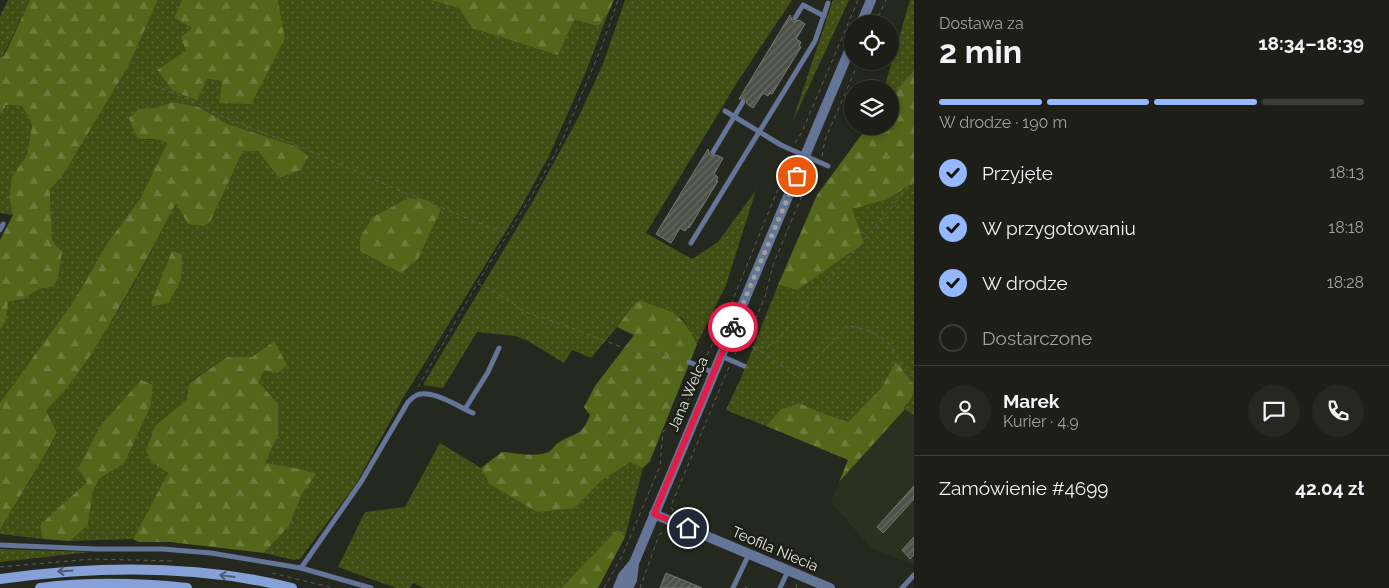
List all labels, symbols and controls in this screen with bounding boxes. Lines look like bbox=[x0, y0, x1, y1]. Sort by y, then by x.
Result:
text: Dostawa za bbox=[939, 14, 1024, 33]
map controls bbox=[844, 15, 899, 135]
button: locate bbox=[844, 15, 899, 70]
text: 18:34–18:39 bbox=[1258, 32, 1364, 54]
text: 2 min bbox=[939, 33, 1022, 70]
button: layers bbox=[844, 80, 899, 135]
text: W drodze · 190 m bbox=[939, 113, 1067, 132]
pin bbox=[776, 155, 818, 197]
icon: check bbox=[939, 159, 967, 187]
icon: bag bbox=[783, 162, 811, 190]
text: Przyjęte bbox=[982, 162, 1053, 184]
text: 18:13 bbox=[1329, 163, 1364, 182]
icon: check bbox=[939, 214, 967, 242]
text: W przygotowaniu bbox=[982, 217, 1136, 239]
text: 18:18 bbox=[1328, 218, 1364, 237]
icon: check bbox=[939, 269, 967, 297]
text: W drodze bbox=[982, 272, 1068, 294]
text: 18:28 bbox=[1327, 273, 1364, 292]
courier bbox=[708, 302, 758, 352]
icon: bike bbox=[719, 313, 747, 341]
text: Dostarczone bbox=[982, 327, 1092, 349]
street label: Jana Welca bbox=[664, 354, 712, 434]
button: person bbox=[939, 385, 991, 437]
button: chat bbox=[1248, 385, 1300, 437]
button: phone bbox=[1312, 385, 1364, 437]
text: Marek bbox=[1003, 390, 1059, 412]
text: Kurier · 4.9 bbox=[1003, 412, 1079, 431]
text: Zamówienie #4699 bbox=[939, 477, 1108, 499]
text: 42.04 zł bbox=[1295, 477, 1364, 499]
pin bbox=[667, 507, 709, 549]
icon: home bbox=[674, 514, 702, 542]
street label: Teofila Niecia bbox=[729, 523, 821, 575]
one-way arrow bbox=[57, 567, 73, 576]
one-way arrow bbox=[219, 571, 235, 581]

